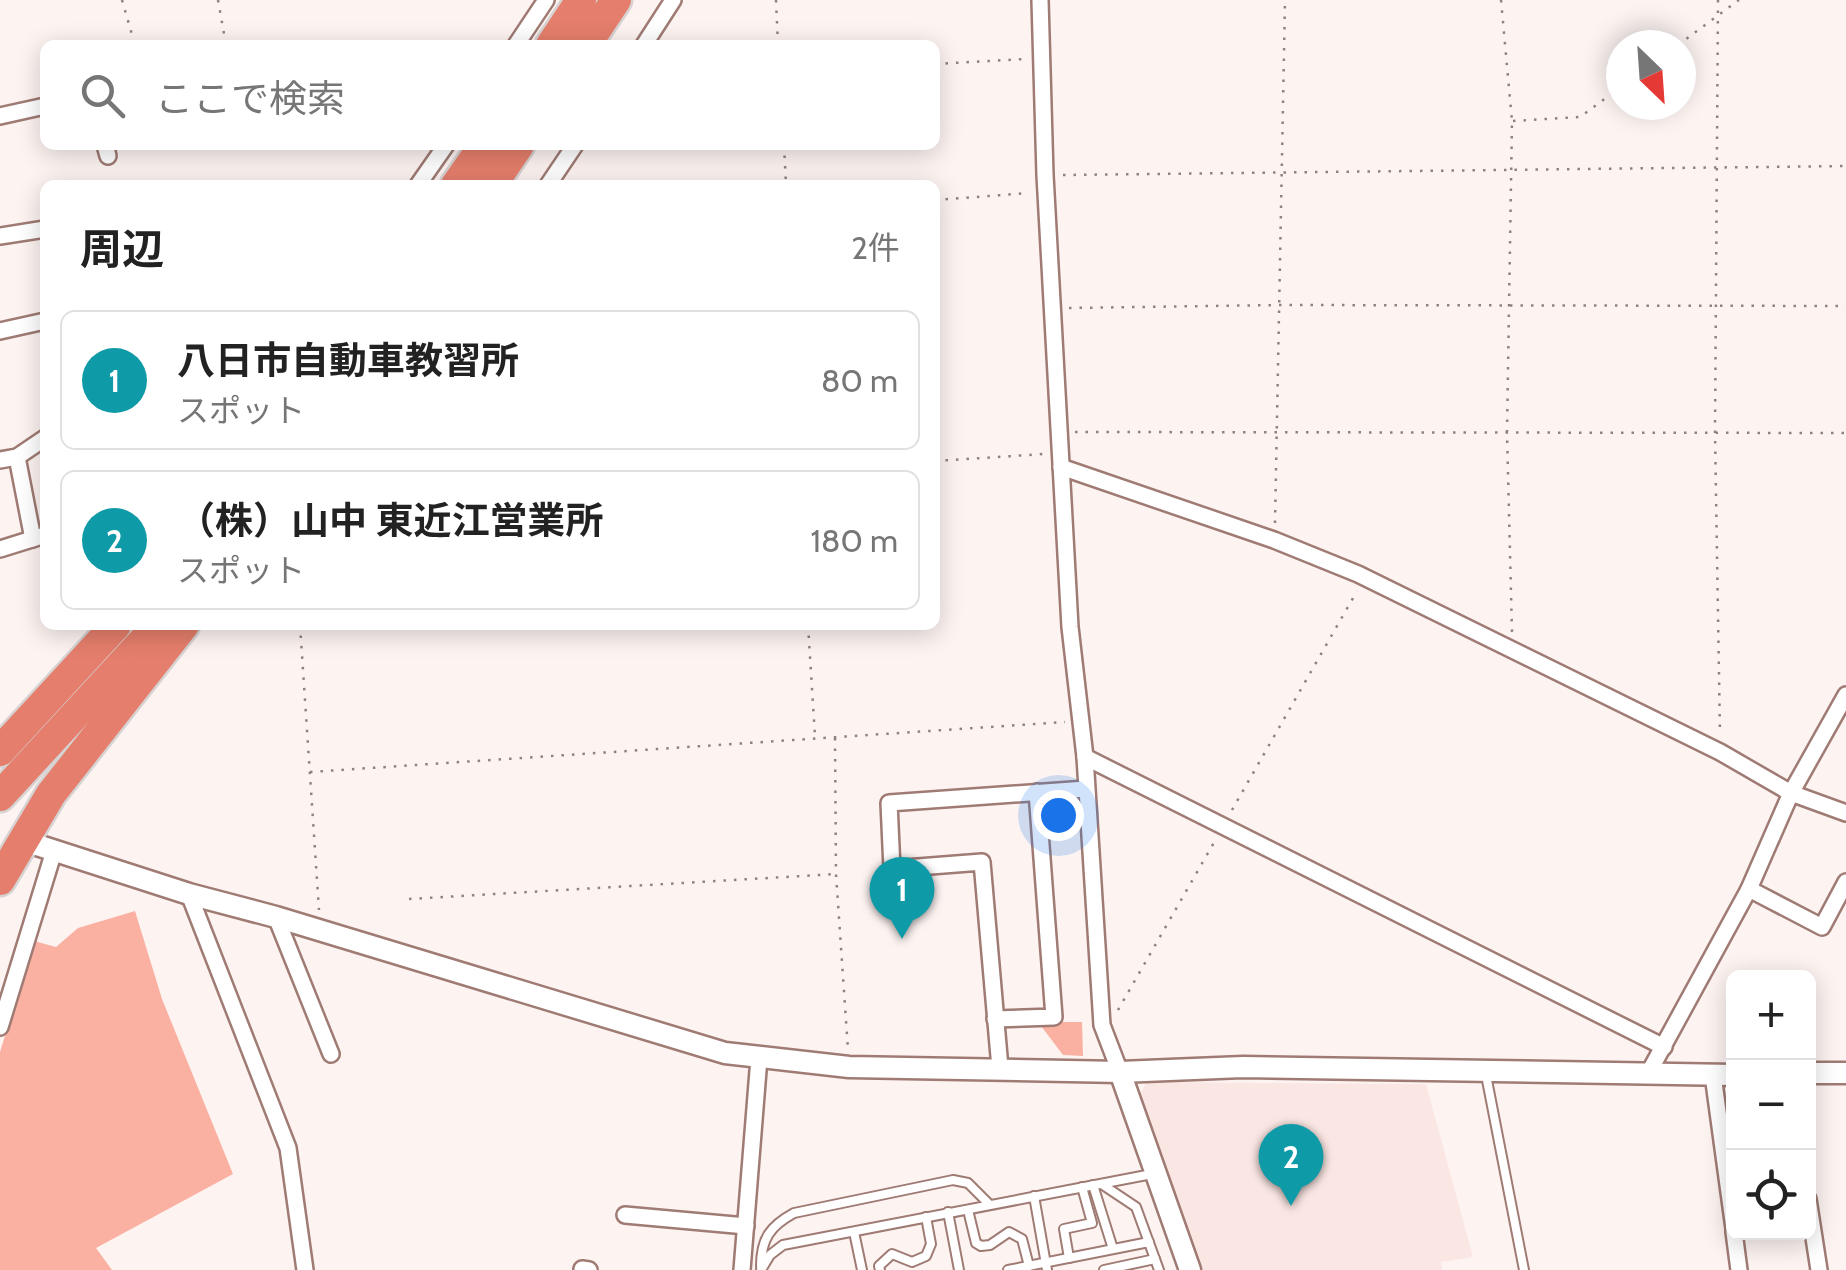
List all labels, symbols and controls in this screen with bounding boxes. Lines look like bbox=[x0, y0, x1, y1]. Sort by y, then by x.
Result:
north arrow bbox=[1606, 30, 1696, 120]
search box bbox=[40, 40, 940, 150]
icon: search bbox=[75, 68, 130, 123]
text: ここで検索 bbox=[155, 75, 345, 122]
text: 周辺 bbox=[80, 223, 164, 275]
text: 2件 bbox=[851, 228, 900, 267]
text: 八日市自動車教習所 bbox=[177, 337, 519, 384]
text: 1 bbox=[109, 361, 120, 400]
text: 80 m bbox=[821, 361, 898, 400]
text: スポット bbox=[177, 391, 305, 430]
text: （株）山中 東近江営業所 bbox=[177, 497, 604, 544]
text: 2 bbox=[106, 521, 123, 560]
text: 180 m bbox=[811, 521, 898, 560]
text: スポット bbox=[177, 551, 305, 590]
your location bbox=[1033, 790, 1084, 841]
pin: 1 bbox=[870, 856, 934, 939]
map controls bbox=[1726, 970, 1816, 1240]
button: + bbox=[1726, 970, 1816, 1060]
button: − bbox=[1726, 1060, 1816, 1150]
pin: 2 bbox=[1258, 1124, 1324, 1206]
button: locate bbox=[1726, 1150, 1816, 1240]

